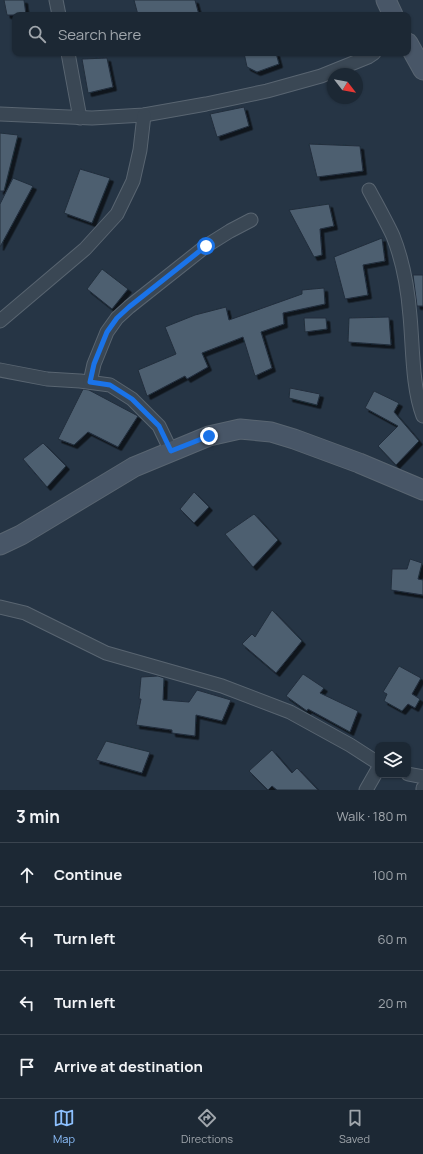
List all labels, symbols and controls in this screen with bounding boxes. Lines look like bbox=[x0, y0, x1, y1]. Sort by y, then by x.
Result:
search box bbox=[12, 12, 411, 56]
icon: search bbox=[26, 23, 48, 45]
text: Search here bbox=[58, 24, 141, 45]
north arrow bbox=[327, 68, 363, 104]
route start bbox=[197, 237, 215, 255]
route end bbox=[200, 427, 218, 445]
map controls bbox=[375, 742, 411, 778]
button: layers bbox=[375, 742, 411, 778]
text: 3 min bbox=[16, 805, 60, 828]
text: Walk · 180 m bbox=[336, 807, 407, 825]
icon: ahead bbox=[16, 864, 38, 886]
text: Continue bbox=[54, 864, 122, 885]
text: 100 m bbox=[372, 866, 407, 884]
icon: left bbox=[16, 928, 38, 950]
text: Turn left bbox=[54, 928, 116, 949]
text: 60 m bbox=[377, 930, 407, 948]
icon: left bbox=[16, 992, 38, 1014]
text: Turn left bbox=[54, 992, 116, 1013]
text: 20 m bbox=[378, 994, 407, 1012]
icon: arrive bbox=[16, 1056, 38, 1078]
text: Arrive at destination bbox=[54, 1056, 203, 1077]
tab: Map bbox=[53, 1107, 75, 1146]
tab: Directions bbox=[181, 1107, 233, 1146]
tab: Saved bbox=[339, 1107, 370, 1146]

